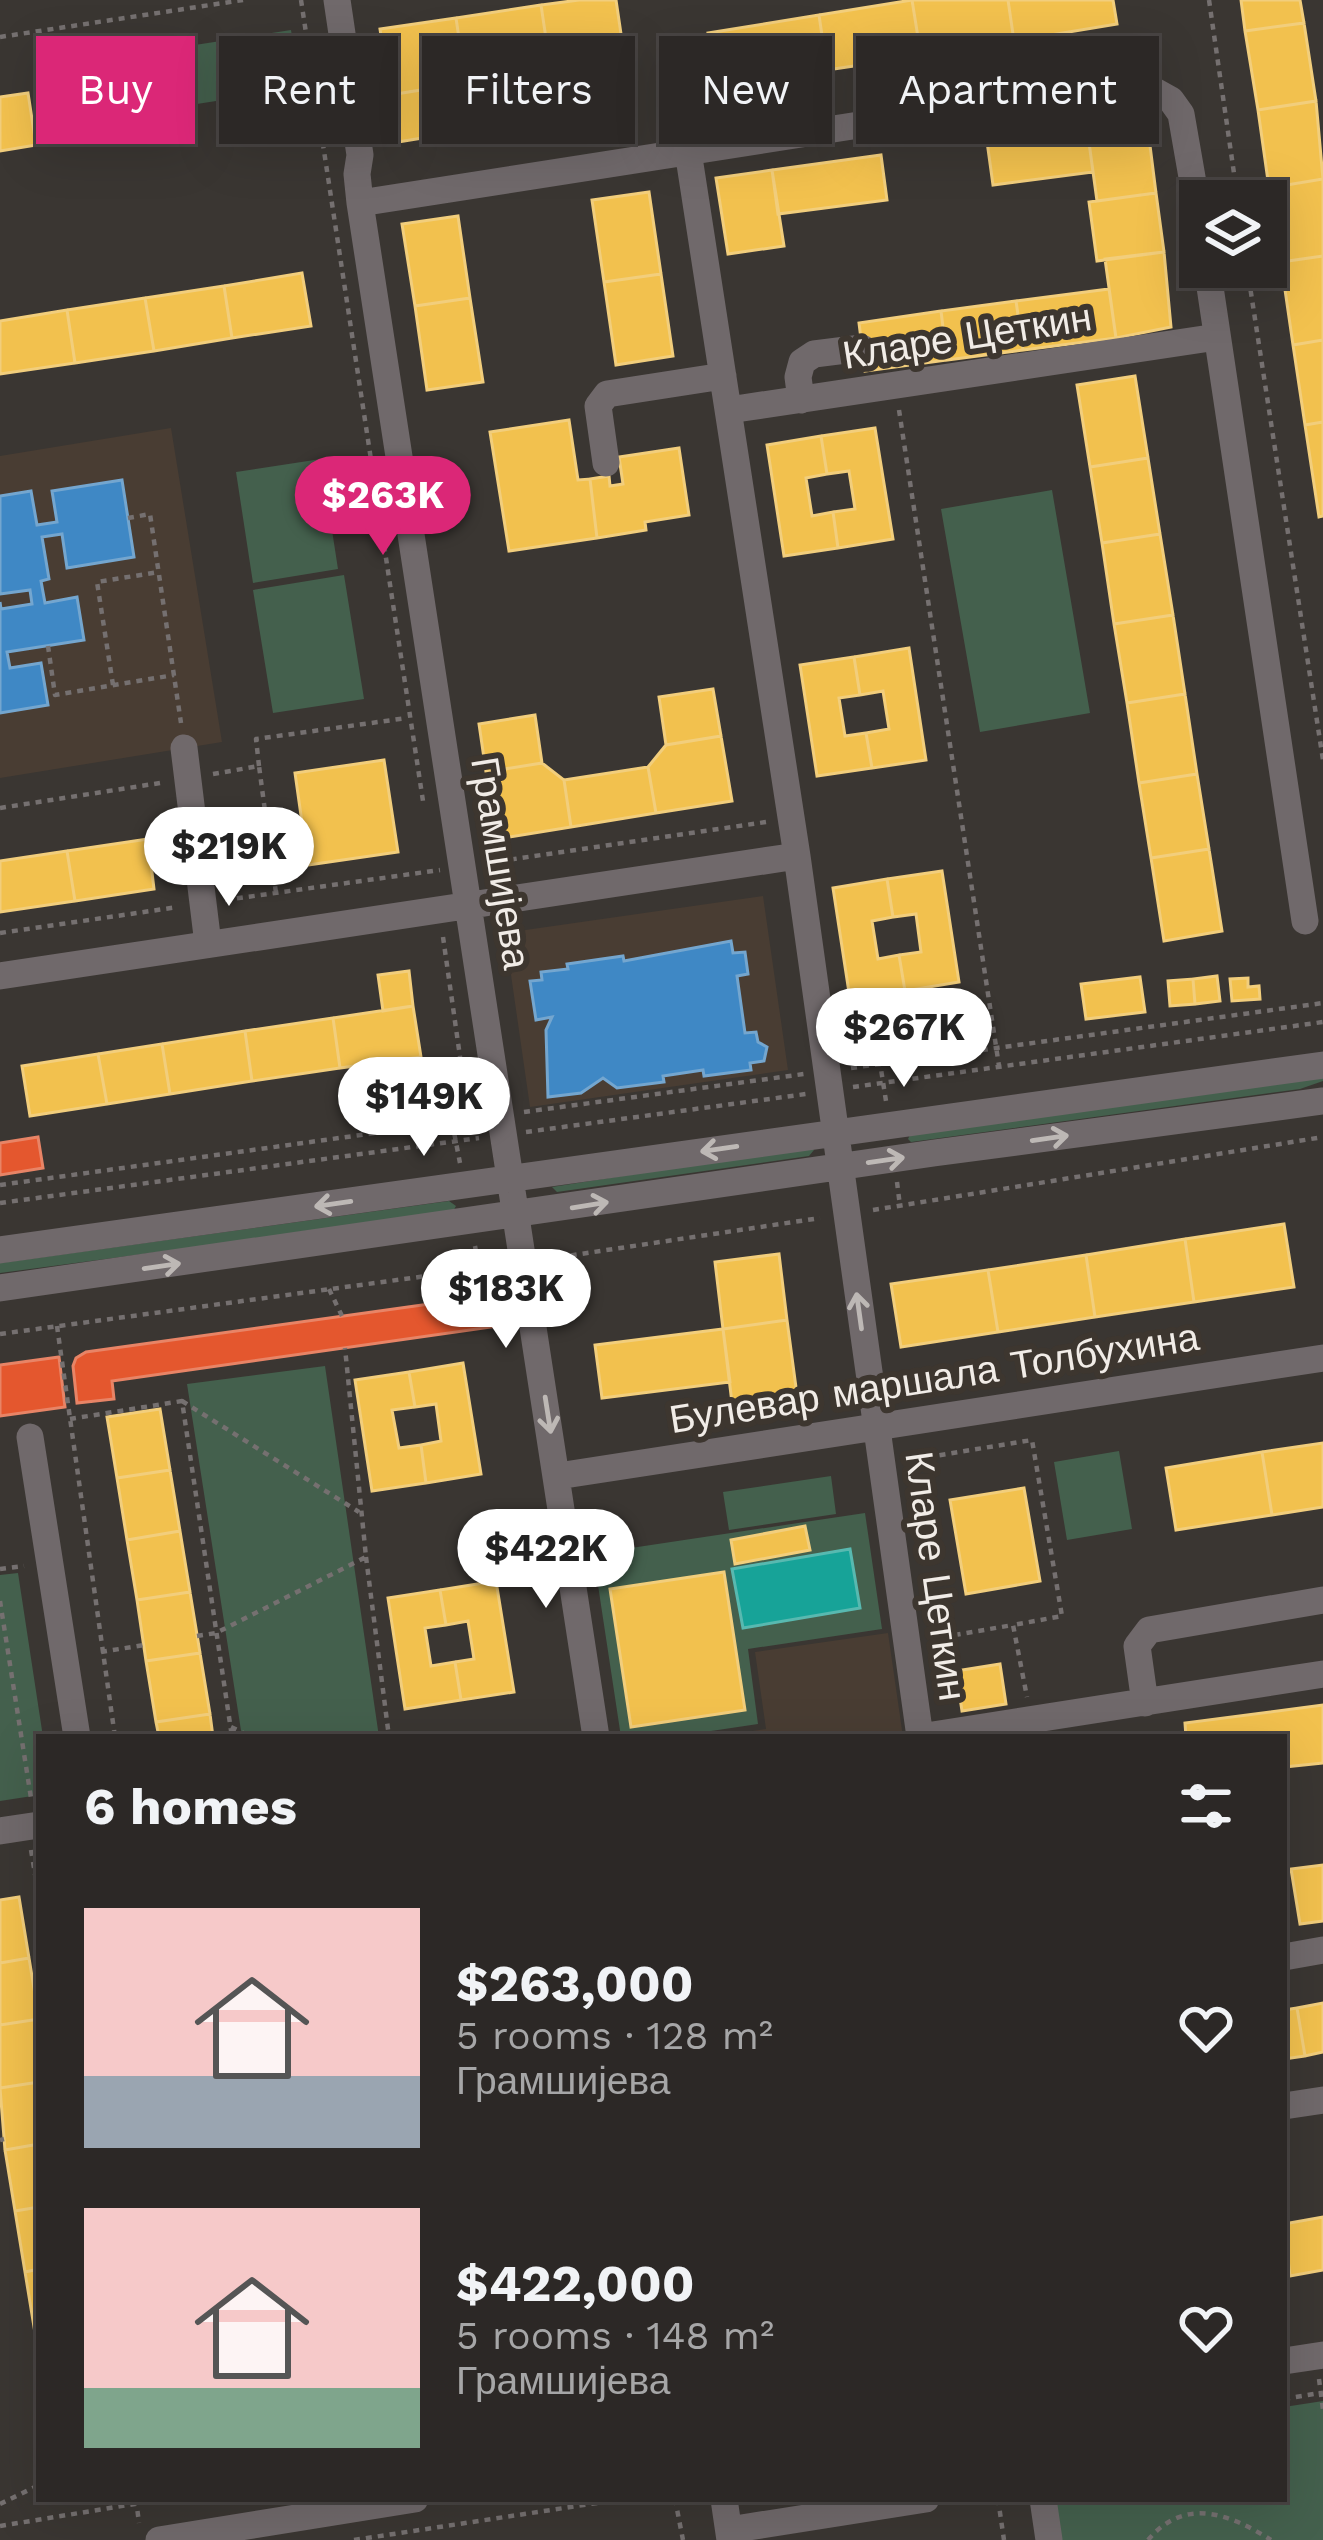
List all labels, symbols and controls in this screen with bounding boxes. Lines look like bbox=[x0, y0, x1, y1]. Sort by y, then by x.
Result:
chip: Buy bbox=[36, 36, 195, 144]
chip: Rent bbox=[219, 36, 398, 144]
chip: Filters bbox=[422, 36, 635, 144]
chip: New bbox=[659, 36, 832, 144]
chip: Apartment bbox=[856, 36, 1159, 144]
map controls bbox=[1179, 180, 1287, 288]
button: layers bbox=[1179, 180, 1287, 288]
street label: Кларе Цеткин bbox=[839, 294, 1095, 378]
pin: $263K bbox=[299, 456, 467, 558]
text: $263K bbox=[322, 472, 444, 517]
street label: Грамшијева bbox=[462, 754, 540, 973]
pin: $219K bbox=[145, 807, 313, 909]
text: $219K bbox=[171, 823, 287, 868]
pin: $267K bbox=[820, 988, 988, 1090]
text: $267K bbox=[843, 1004, 965, 1049]
pin: $149K bbox=[340, 1057, 508, 1159]
text: $149K bbox=[365, 1073, 483, 1118]
one-way arrow bbox=[1030, 1126, 1069, 1148]
one-way arrow bbox=[700, 1138, 739, 1161]
one-way arrow bbox=[866, 1148, 905, 1171]
one-way arrow bbox=[314, 1193, 353, 1216]
one-way arrow bbox=[570, 1193, 609, 1216]
pin: $183K bbox=[422, 1249, 590, 1351]
one-way arrow bbox=[142, 1254, 181, 1277]
text: $183K bbox=[448, 1265, 564, 1310]
one-way arrow bbox=[847, 1292, 870, 1331]
street label: Булевар маршала Толбухина bbox=[666, 1314, 1202, 1442]
one-way arrow bbox=[537, 1394, 560, 1433]
street label: Кларе Цеткин bbox=[896, 1448, 976, 1704]
pin: $422K bbox=[462, 1509, 630, 1611]
text: $422K bbox=[484, 1525, 608, 1570]
icon: filters bbox=[1173, 1773, 1239, 1839]
text: 6 homes bbox=[84, 1777, 297, 1836]
text: $263,000 bbox=[456, 1954, 694, 2013]
icon: home bbox=[180, 1956, 324, 2100]
icon: heart bbox=[1173, 1995, 1239, 2061]
text: 5 rooms · 128 m² bbox=[456, 2013, 773, 2058]
text: Грамшијева bbox=[456, 2058, 671, 2103]
text: $422,000 bbox=[456, 2254, 695, 2313]
icon: home bbox=[180, 2256, 324, 2400]
icon: heart bbox=[1173, 2295, 1239, 2361]
text: 5 rooms · 148 m² bbox=[456, 2313, 774, 2358]
text: Грамшијева bbox=[456, 2358, 671, 2403]

